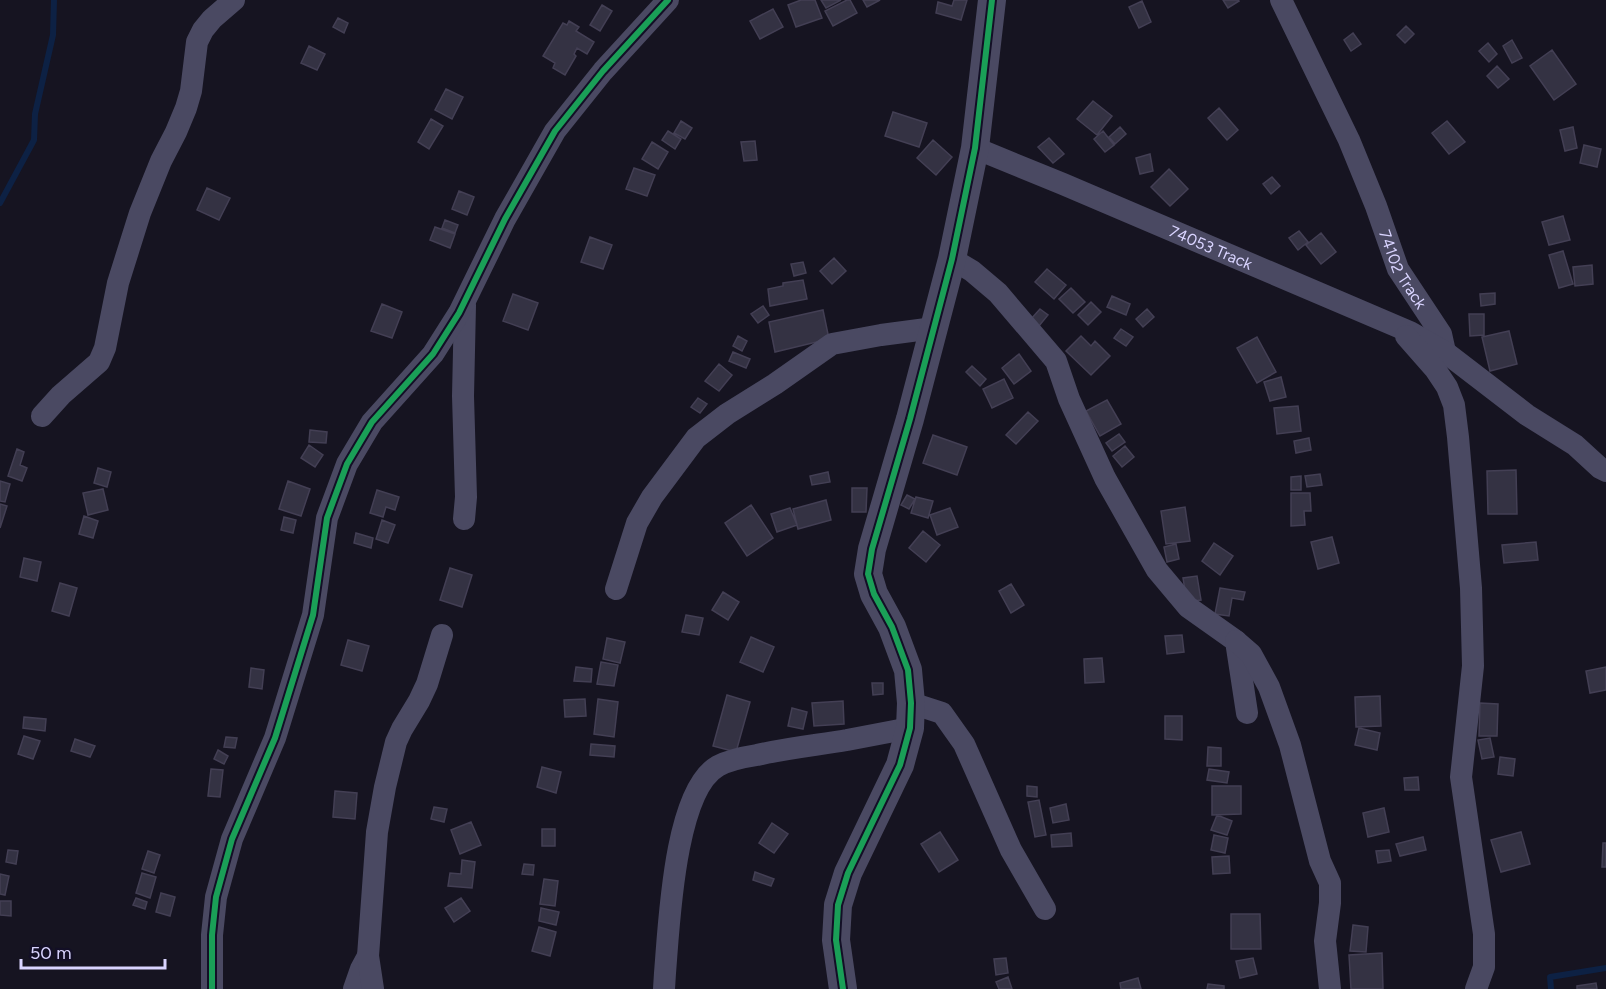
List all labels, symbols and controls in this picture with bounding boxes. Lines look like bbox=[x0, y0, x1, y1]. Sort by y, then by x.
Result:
street label: 74053 Track bbox=[1166, 221, 1256, 274]
street label: 74102 Track bbox=[1375, 227, 1431, 313]
scale bar bbox=[21, 932, 165, 970]
text: 50 m bbox=[30, 942, 72, 964]

